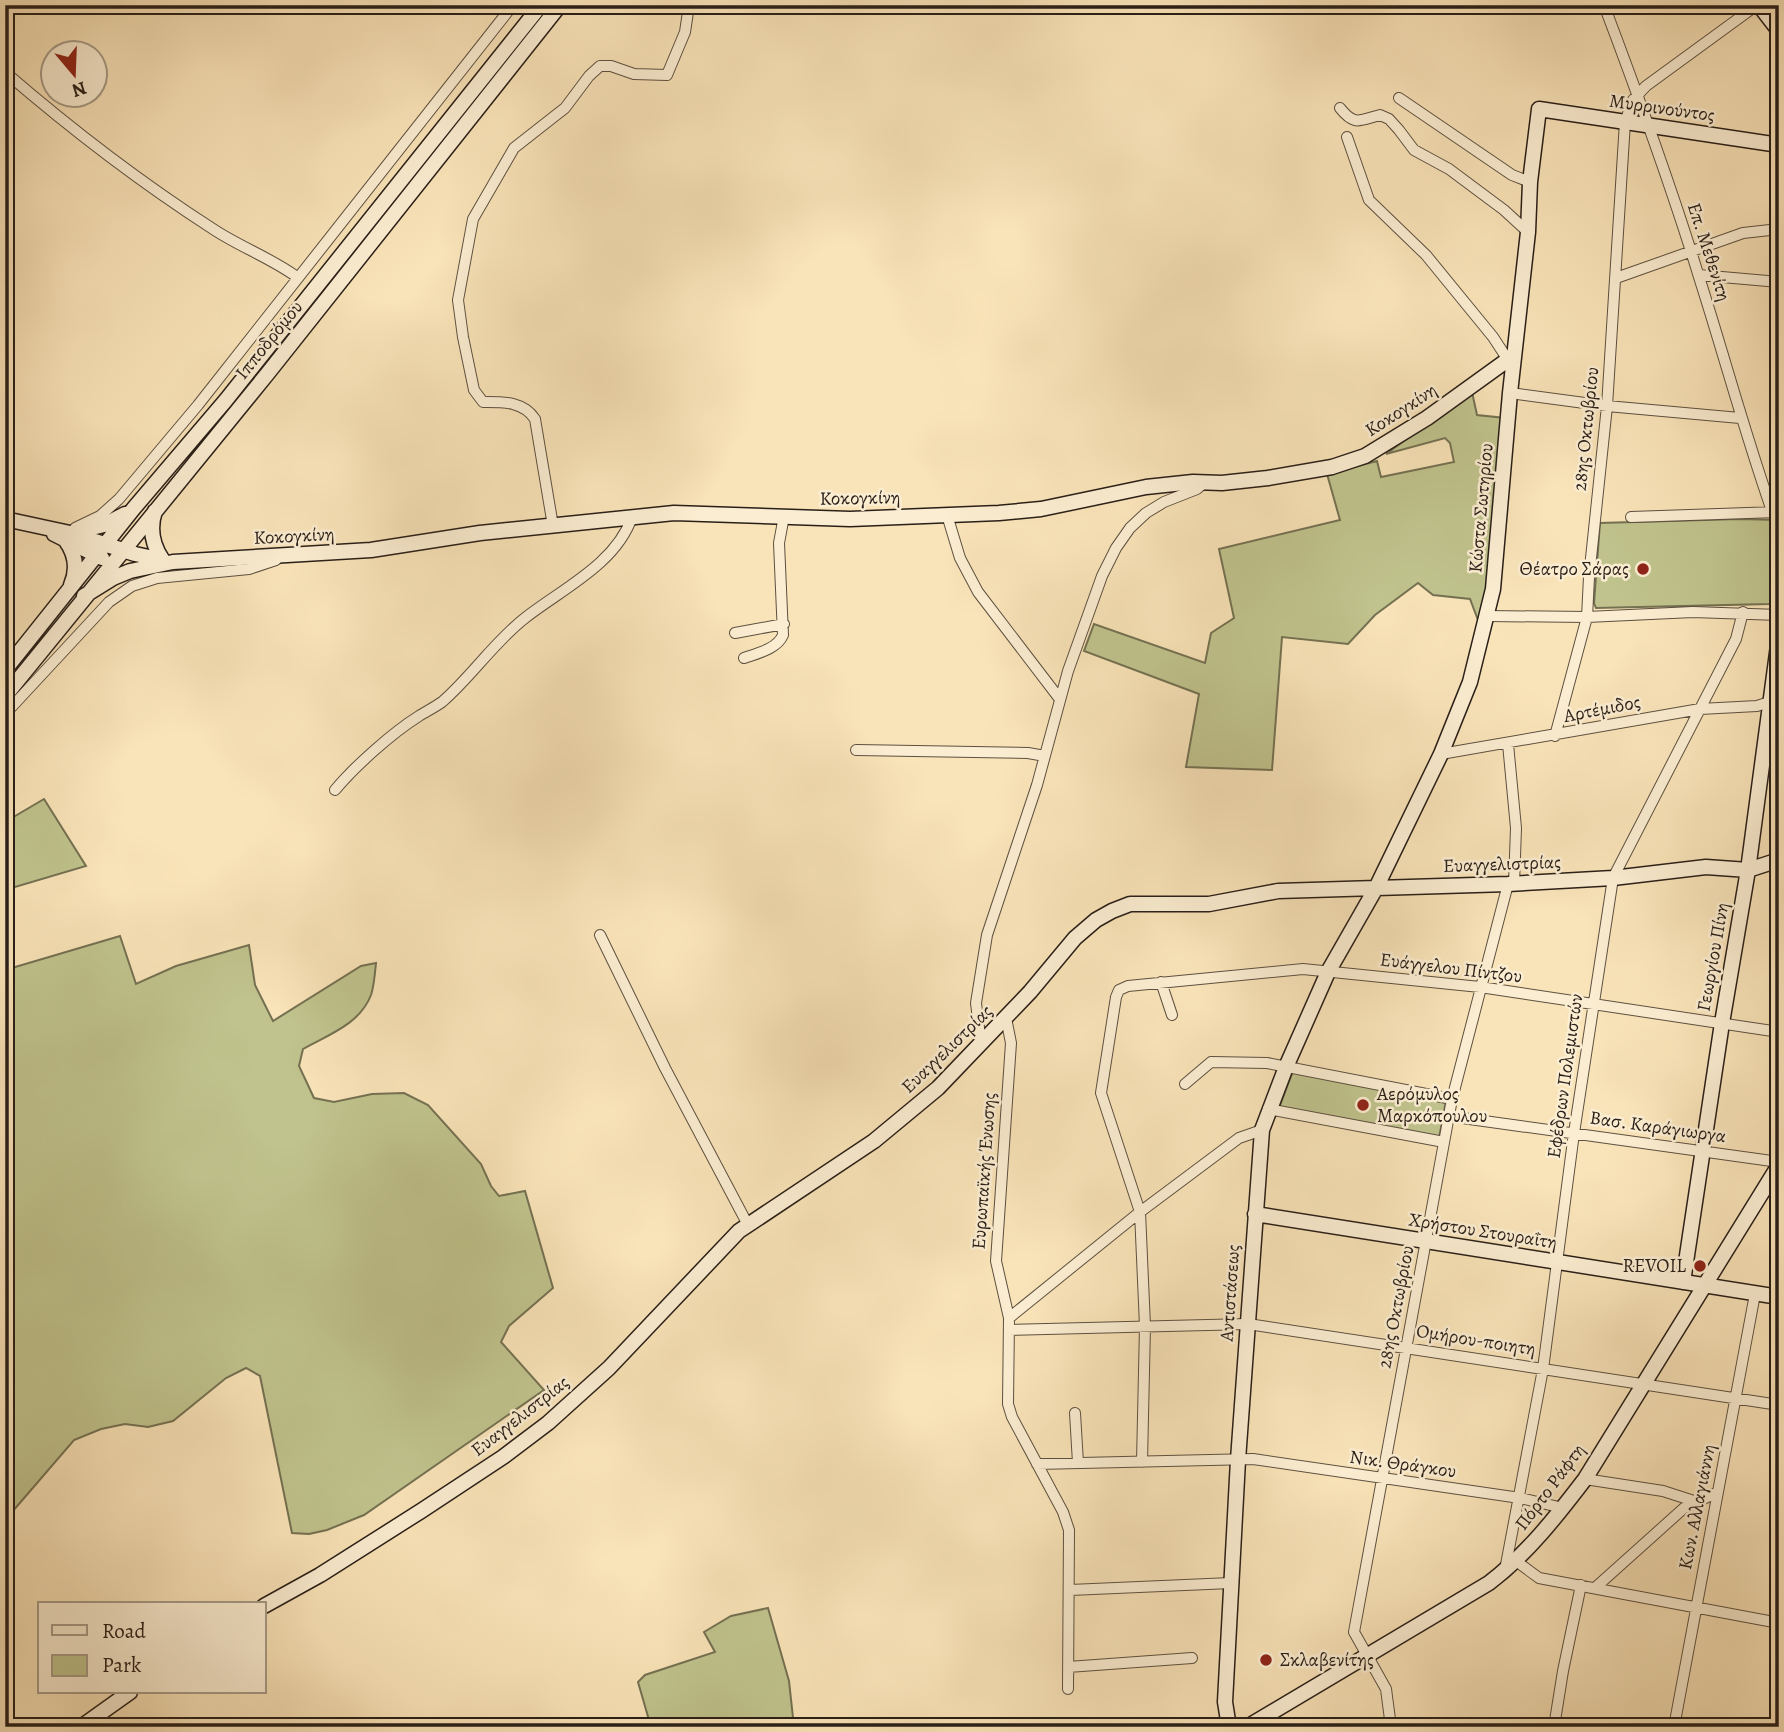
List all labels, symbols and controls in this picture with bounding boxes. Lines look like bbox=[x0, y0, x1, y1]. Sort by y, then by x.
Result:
north arrow bbox=[38, 38, 108, 108]
text: N bbox=[68, 75, 90, 104]
street label: Μυρρινούντος bbox=[1607, 88, 1717, 128]
street label: Επ. Μεθενίτη bbox=[1681, 199, 1737, 305]
street label: Ιπποδρόμου bbox=[229, 295, 309, 385]
street label: 28ης Οκτωβρίου bbox=[1567, 366, 1605, 492]
street label: Κοκογκίνη bbox=[1360, 377, 1442, 443]
street label: Κώστα Σωτηρίου bbox=[1462, 442, 1500, 574]
street label: Κοκογκίνη bbox=[819, 484, 901, 512]
street label: Κοκογκίνη bbox=[253, 521, 335, 551]
place label: Θέατρο Σάρας bbox=[1520, 556, 1629, 582]
marker: Θέατρο Σάρας bbox=[1635, 561, 1651, 577]
street label: Αρτέμιδος bbox=[1560, 689, 1643, 729]
street label: Ευαγγελιστρίας bbox=[1443, 849, 1561, 879]
street label: Γεωργίου Πίνη bbox=[1691, 901, 1735, 1013]
street label: Ευάγγελου Πίντζου bbox=[1378, 946, 1524, 990]
street label: Εφέδρων Πολεμιστών bbox=[1541, 992, 1589, 1160]
street label: Ευαγγελιστρίας bbox=[896, 999, 999, 1099]
place label: Αερόμυλος Μαρκόπουλου bbox=[1376, 1081, 1487, 1129]
street label: Ευρωπαϊκής Ένωσης bbox=[966, 1092, 1002, 1250]
marker: Αερόμυλος Μαρκόπουλου bbox=[1355, 1097, 1371, 1113]
street label: Βασ. Καράγιωργα bbox=[1588, 1105, 1728, 1149]
street label: Χρήστου Στουραΐτη bbox=[1407, 1206, 1559, 1256]
street label: 28ης Οκτωβρίου bbox=[1371, 1243, 1421, 1371]
street label: Αντιστάσεως bbox=[1214, 1244, 1246, 1343]
place label: REVOIL bbox=[1623, 1253, 1686, 1279]
marker: REVOIL bbox=[1692, 1258, 1708, 1274]
street label: Ομήρου-ποιητη bbox=[1414, 1318, 1538, 1362]
street label: Ευαγγελιστρίας bbox=[466, 1369, 575, 1463]
street label: Πόρτο Ράφτη bbox=[1509, 1438, 1591, 1536]
street label: Κων. Αλλαγιάννη bbox=[1672, 1442, 1722, 1572]
street label: Νικ. Θράγκου bbox=[1348, 1444, 1458, 1484]
legend bbox=[38, 1602, 266, 1694]
text: Road bbox=[102, 1617, 146, 1645]
place label: Σκλαβενίτης bbox=[1280, 1647, 1374, 1673]
text: Park bbox=[102, 1651, 142, 1679]
marker: Σκλαβενίτης bbox=[1258, 1652, 1274, 1668]

